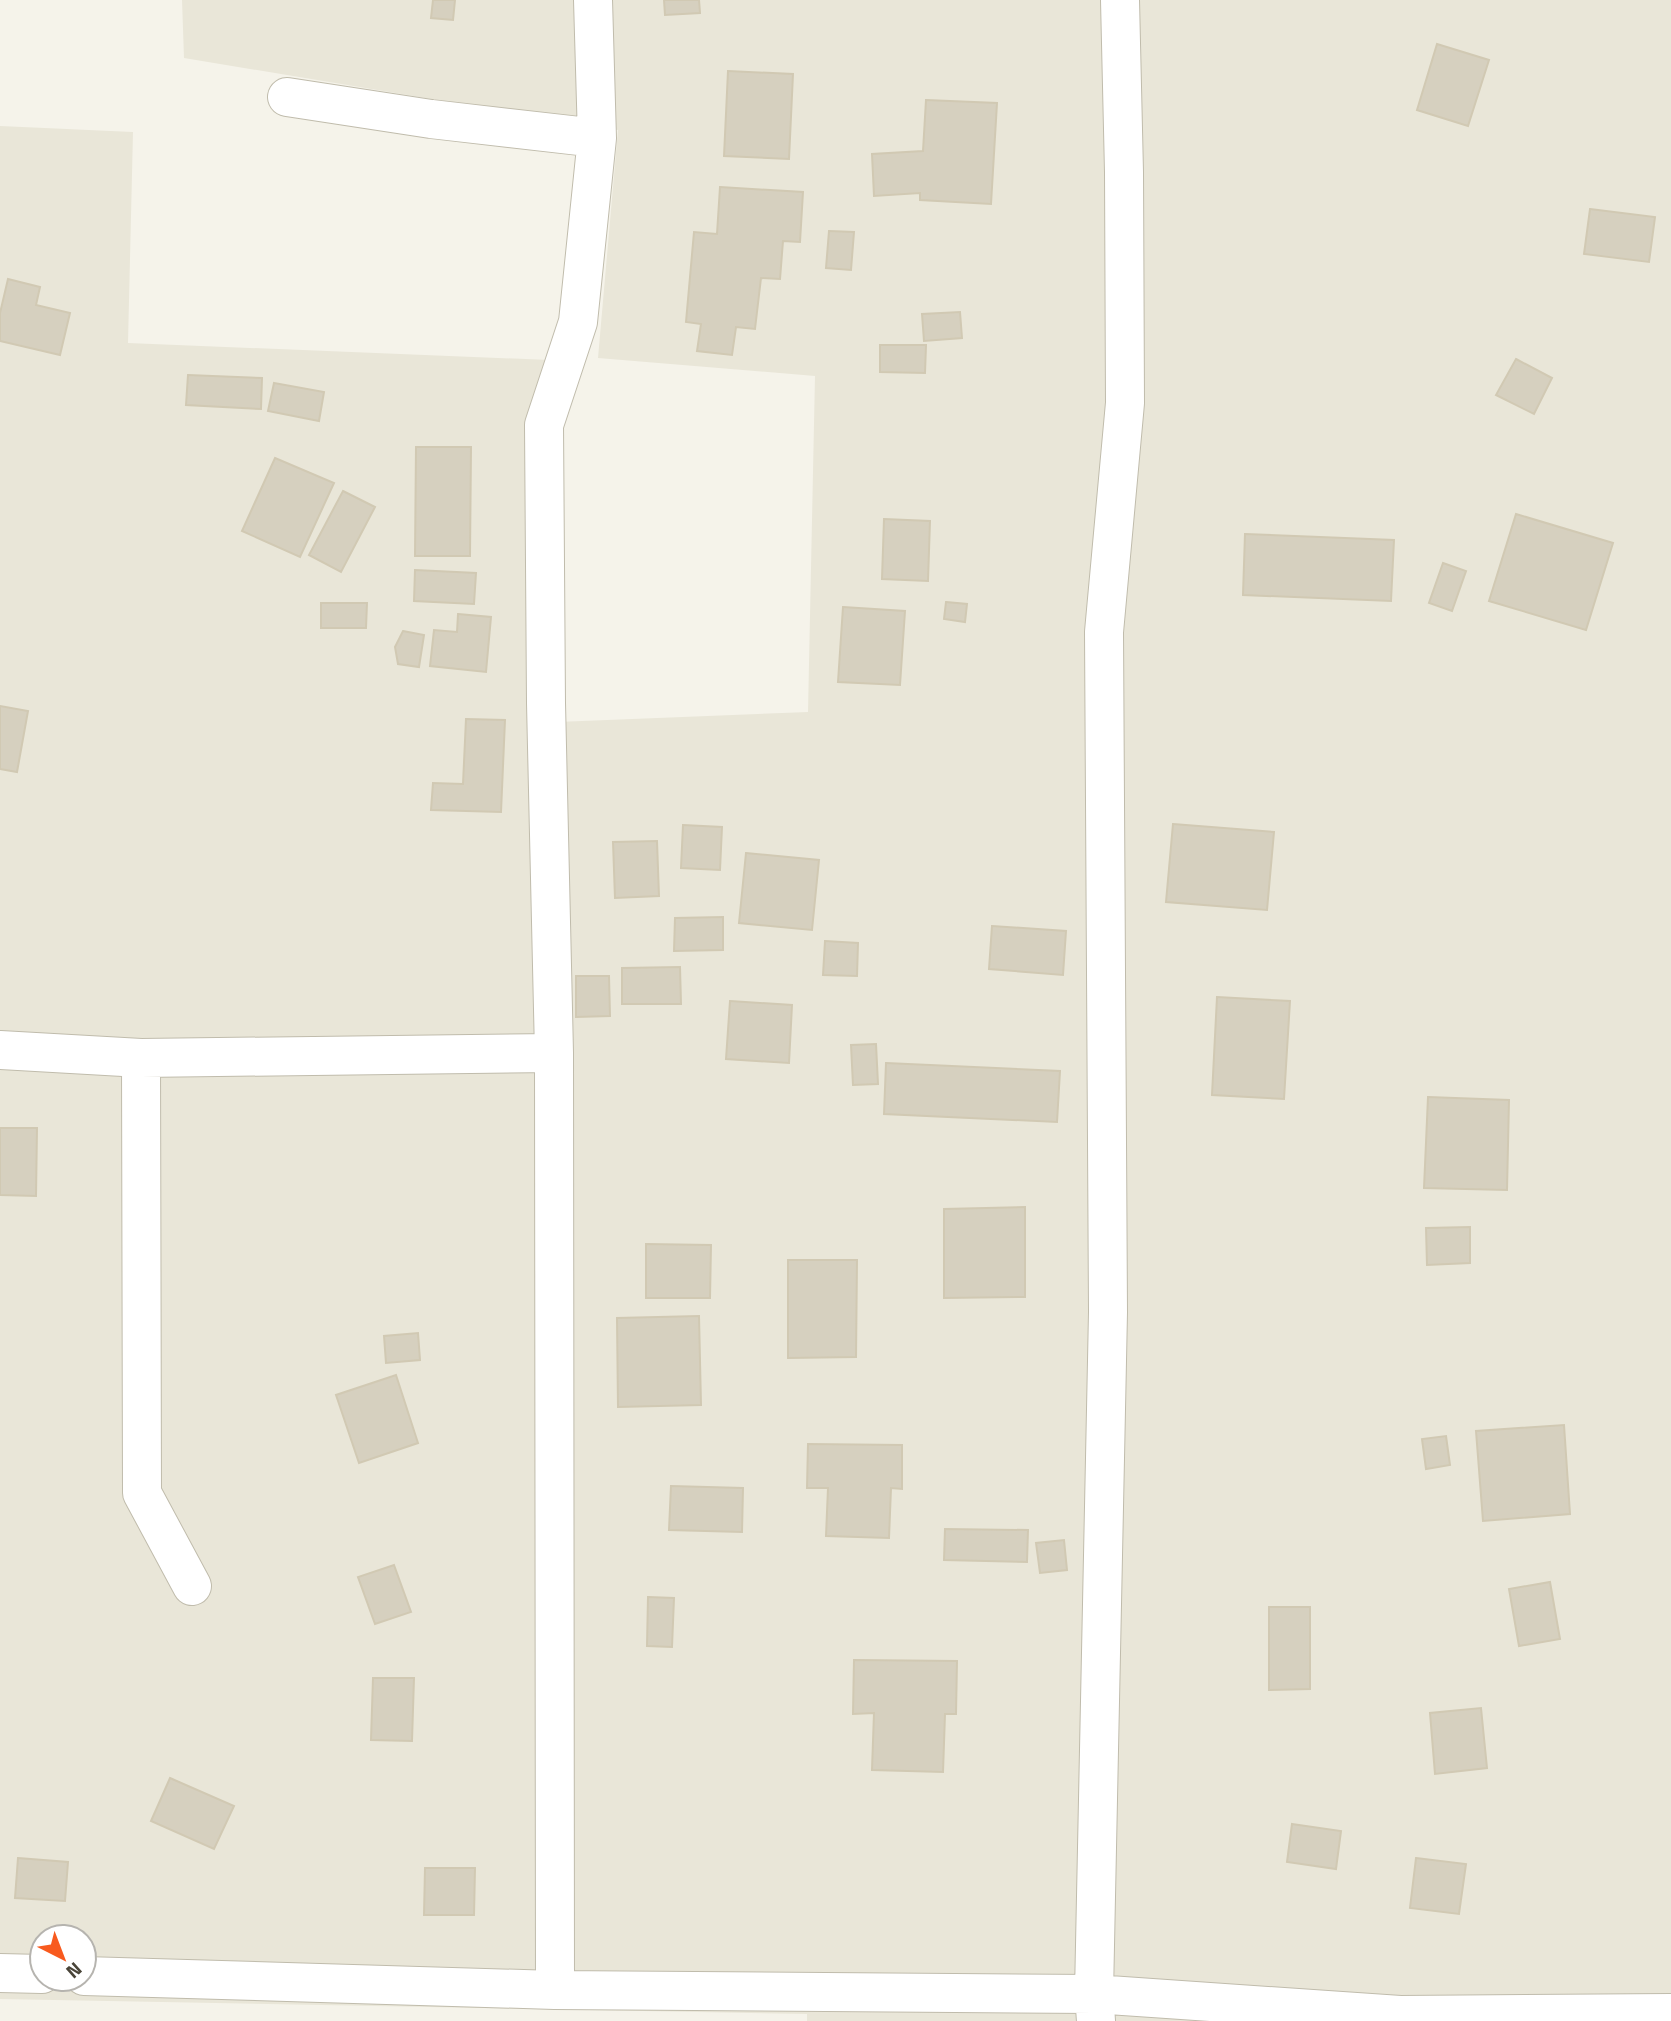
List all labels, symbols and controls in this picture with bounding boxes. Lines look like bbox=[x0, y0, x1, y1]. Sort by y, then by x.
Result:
north arrow bbox=[28, 1923, 98, 1993]
text: N bbox=[60, 1956, 89, 1986]

